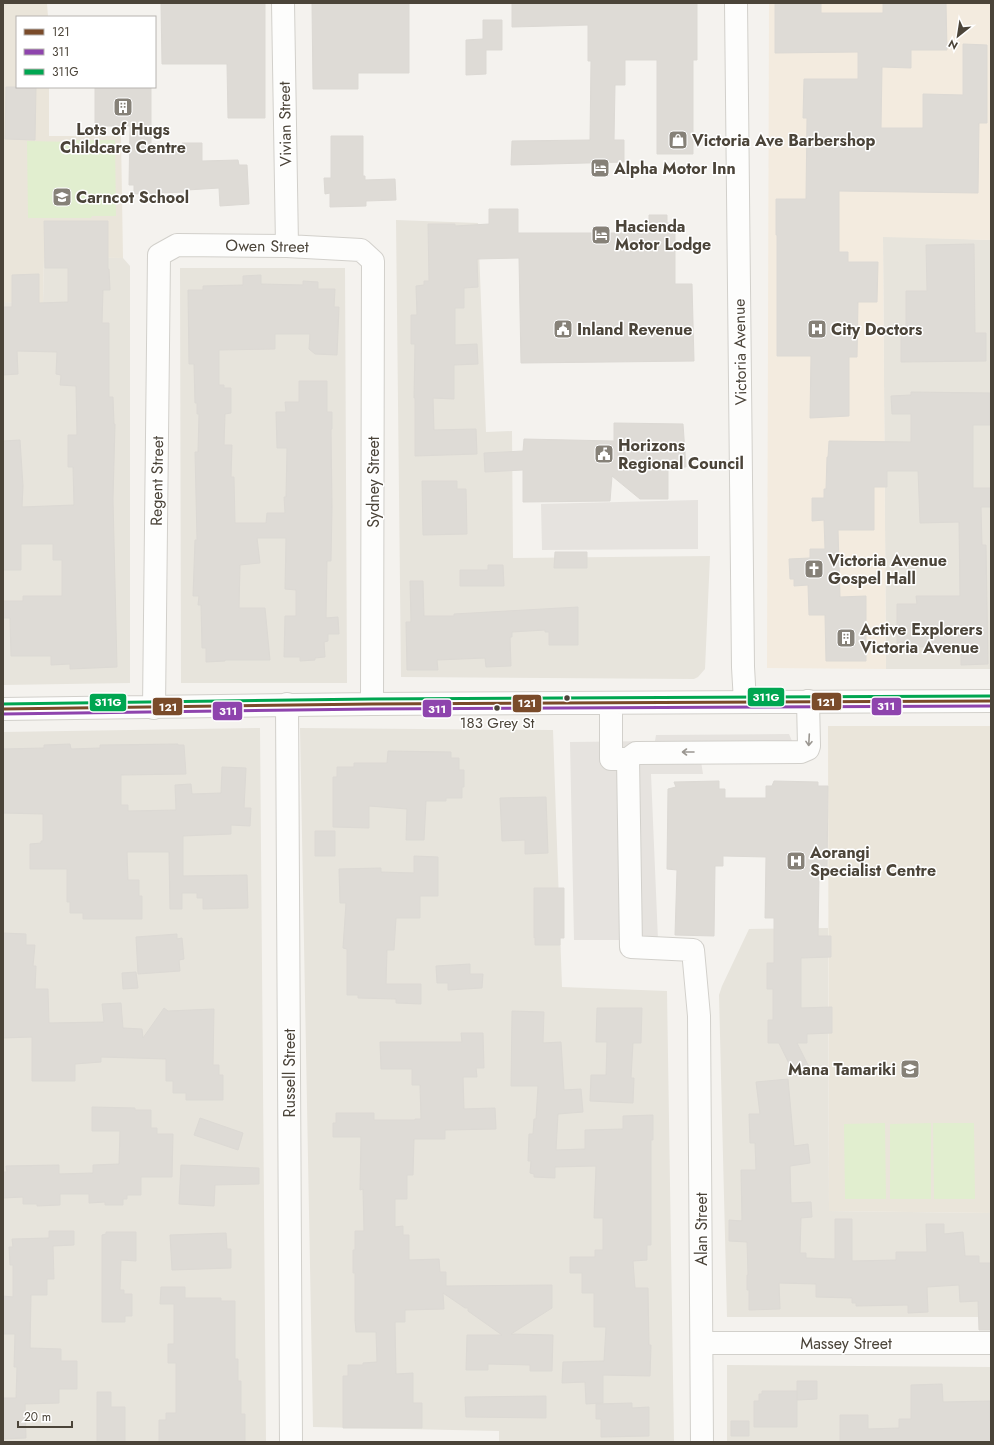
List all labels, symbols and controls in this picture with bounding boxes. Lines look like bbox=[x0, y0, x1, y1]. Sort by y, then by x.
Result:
legend bbox=[16, 16, 156, 88]
north arrow bbox=[938, 16, 978, 56]
text: 121 bbox=[52, 23, 70, 41]
text: N bbox=[945, 36, 961, 54]
text: 311 bbox=[52, 43, 69, 61]
text: 311G bbox=[52, 63, 79, 81]
street label: Vivian Street bbox=[273, 81, 297, 167]
building icon: Lots of Hugs Childcare Centre bbox=[112, 96, 134, 118]
place label: Lots of Hugs Childcare Centre bbox=[60, 118, 186, 159]
shop icon: Victoria Ave Barbershop bbox=[667, 129, 689, 151]
place label: Victoria Ave Barbershop bbox=[691, 129, 875, 152]
hotel icon: Alpha Motor Inn bbox=[589, 157, 611, 179]
place label: Alpha Motor Inn bbox=[613, 157, 736, 180]
school or university icon: Carncot School bbox=[51, 186, 73, 208]
place label: Carncot School bbox=[76, 186, 189, 209]
place label: Hacienda Motor Lodge bbox=[615, 215, 711, 256]
hotel icon: Hacienda Motor Lodge bbox=[590, 224, 612, 246]
street label: Owen Street bbox=[225, 234, 309, 258]
street label: Victoria Avenue bbox=[728, 298, 752, 406]
public building icon: Inland Revenue bbox=[552, 318, 574, 340]
place label: Inland Revenue bbox=[577, 318, 692, 341]
hospital icon: City Doctors bbox=[806, 318, 828, 340]
place label: City Doctors bbox=[831, 318, 922, 341]
place label: Horizons Regional Council bbox=[618, 434, 744, 475]
street label: Regent Street bbox=[145, 436, 169, 526]
street label: Sydney Street bbox=[362, 436, 385, 528]
public building icon: Horizons Regional Council bbox=[593, 443, 615, 465]
place label: Victoria Avenue Gospel Hall bbox=[827, 549, 947, 590]
church icon: Victoria Avenue Gospel Hall bbox=[803, 558, 825, 580]
place label: Active Explorers Victoria Avenue bbox=[859, 618, 983, 659]
building icon: Active Explorers Victoria Avenue bbox=[835, 627, 857, 649]
line badge: 311G bbox=[747, 687, 785, 707]
text: 311G bbox=[753, 689, 780, 705]
line badge: 121 bbox=[811, 692, 842, 711]
line badge: 311G bbox=[89, 693, 127, 712]
unlabelled marker bbox=[562, 693, 572, 703]
text: 311G bbox=[95, 694, 122, 710]
line badge: 121 bbox=[512, 694, 542, 713]
text: 121 bbox=[817, 694, 835, 710]
text: 121 bbox=[518, 695, 536, 711]
line badge: 121 bbox=[152, 697, 183, 716]
line badge: 311 bbox=[871, 697, 902, 716]
text: 311 bbox=[877, 698, 895, 714]
text: 121 bbox=[159, 699, 177, 715]
line badge: 311 bbox=[422, 699, 452, 718]
line badge: 311 bbox=[212, 701, 243, 721]
text: 311 bbox=[428, 701, 446, 717]
text: 311 bbox=[219, 703, 237, 719]
marker: 183 Grey St bbox=[492, 703, 502, 713]
place label: 183 Grey St bbox=[460, 712, 535, 734]
one-way arrow bbox=[805, 733, 813, 746]
one-way arrow bbox=[682, 748, 695, 756]
place label: Aorangi Specialist Centre bbox=[809, 841, 936, 882]
hospital icon: Aorangi Specialist Centre bbox=[785, 850, 807, 872]
street label: Russell Street bbox=[278, 1028, 301, 1117]
place label: Mana Tamariki bbox=[788, 1058, 896, 1081]
school or university icon: Mana Tamariki bbox=[899, 1058, 921, 1080]
street label: Alan Street bbox=[690, 1192, 713, 1266]
street label: Massey Street bbox=[800, 1332, 892, 1355]
scale bar bbox=[18, 1403, 72, 1429]
text: 20 m bbox=[24, 1408, 51, 1426]

